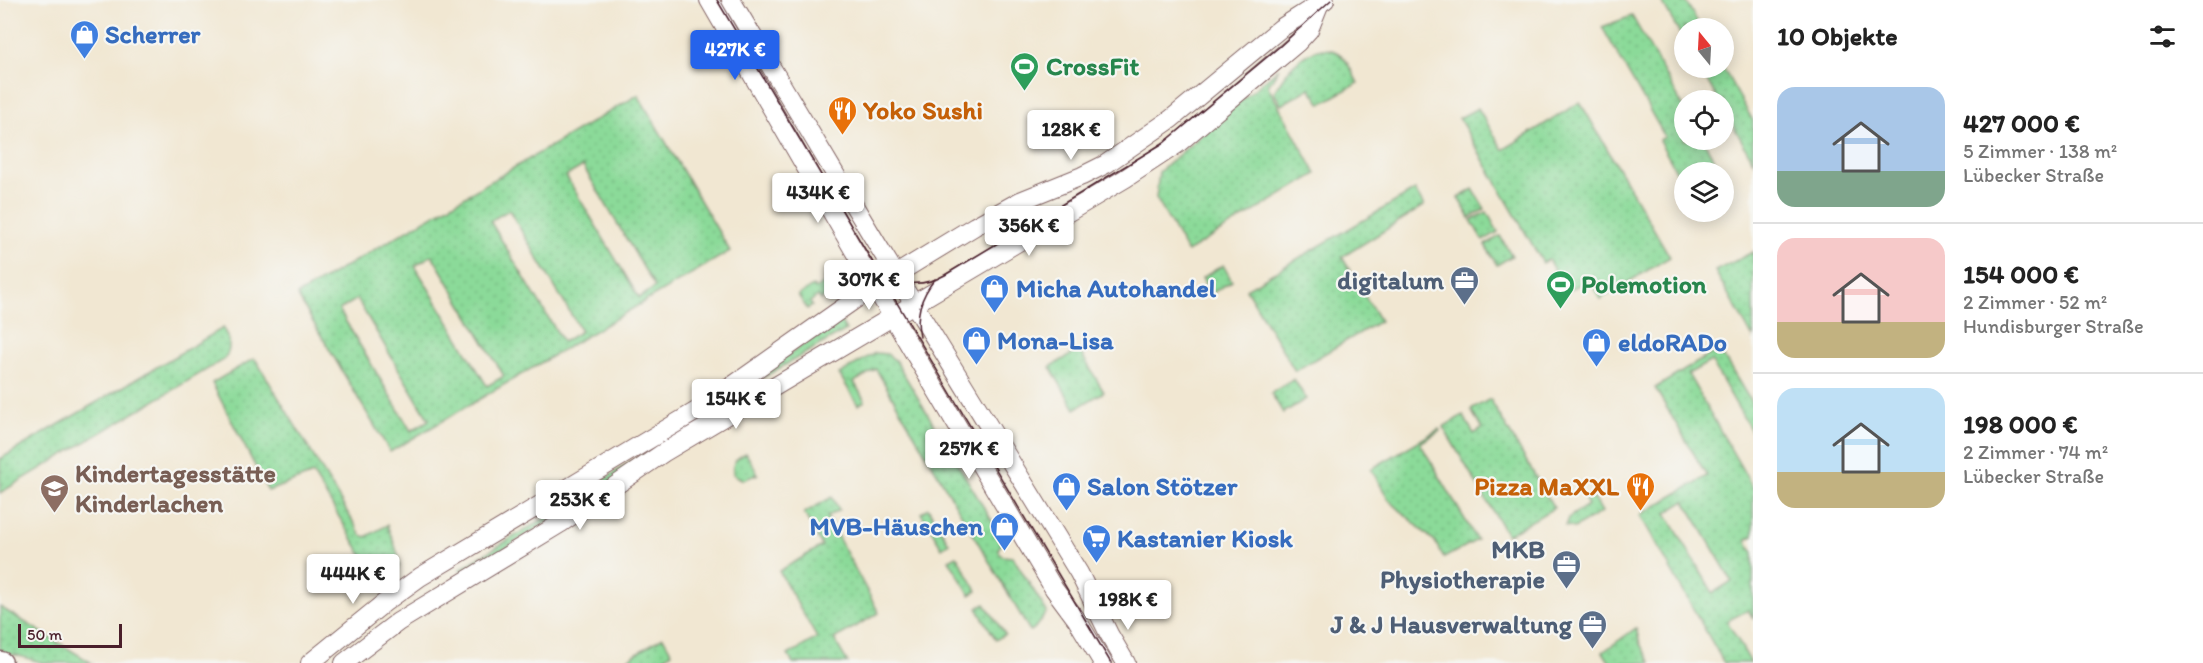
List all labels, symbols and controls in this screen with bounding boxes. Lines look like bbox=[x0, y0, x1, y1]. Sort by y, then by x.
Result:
shop icon: Scherrer bbox=[68, 18, 100, 60]
place label: Scherrer bbox=[105, 18, 201, 50]
north arrow bbox=[1674, 18, 1734, 78]
map controls bbox=[1674, 18, 1734, 222]
text: 10 Objekte bbox=[1777, 20, 1898, 52]
icon: filters bbox=[2146, 20, 2179, 53]
pin: 427K € bbox=[686, 30, 784, 81]
text: 427K € bbox=[704, 37, 766, 61]
sports icon: CrossFit bbox=[1009, 50, 1041, 92]
place label: CrossFit bbox=[1046, 50, 1140, 82]
button: locate bbox=[1674, 90, 1734, 150]
restaurant icon: Yoko Sushi bbox=[826, 94, 858, 136]
place label: Yoko Sushi bbox=[862, 94, 983, 126]
text: 427 000 € bbox=[1963, 107, 2080, 139]
pin: 128K € bbox=[1022, 110, 1120, 161]
icon: home bbox=[1825, 111, 1897, 183]
text: 128K € bbox=[1041, 117, 1101, 141]
text: 5 Zimmer · 138 m² bbox=[1963, 139, 2117, 163]
button: layers bbox=[1674, 162, 1734, 222]
text: Lübecker Straße bbox=[1963, 163, 2104, 187]
pin: 434K € bbox=[769, 173, 867, 224]
text: 434K € bbox=[786, 180, 850, 204]
pin: 356K € bbox=[980, 206, 1078, 257]
text: 356K € bbox=[999, 213, 1059, 237]
text: 154 000 € bbox=[1963, 258, 2079, 290]
pin: 307K € bbox=[820, 260, 918, 311]
icon: home bbox=[1825, 262, 1897, 334]
place label: digitalum bbox=[1337, 264, 1445, 296]
office icon: digitalum bbox=[1449, 264, 1481, 306]
text: 307K € bbox=[838, 267, 900, 291]
sports icon: Polemotion bbox=[1544, 268, 1576, 310]
place label: Polemotion bbox=[1581, 268, 1707, 300]
shop icon: Micha Autohandel bbox=[979, 272, 1011, 314]
place label: Micha Autohandel bbox=[1016, 272, 1217, 304]
text: 2 Zimmer · 52 m² bbox=[1963, 290, 2107, 314]
text: Hundisburger Straße bbox=[1963, 314, 2144, 338]
shop icon: Mona-Lisa bbox=[960, 324, 992, 366]
place label: Mona-Lisa bbox=[997, 324, 1114, 356]
shop icon: eldoRADo bbox=[1581, 326, 1613, 368]
place label: eldoRADo bbox=[1618, 326, 1727, 358]
pin: 154K € bbox=[687, 379, 785, 430]
text: 154K € bbox=[706, 386, 766, 410]
text: 198 000 € bbox=[1963, 408, 2078, 440]
icon: home bbox=[1825, 412, 1897, 484]
pin: 257K € bbox=[920, 429, 1018, 480]
text: 257K € bbox=[939, 436, 999, 460]
text: 2 Zimmer · 74 m² bbox=[1963, 440, 2108, 464]
place label: Kindertagesstätte Kinderlachen bbox=[75, 457, 276, 519]
text: Lübecker Straße bbox=[1963, 464, 2104, 488]
shop icon: Salon Stötzer bbox=[1050, 470, 1082, 512]
place label: Salon Stötzer bbox=[1087, 470, 1238, 502]
place label: Pizza MaXXL bbox=[1474, 470, 1620, 502]
restaurant icon: Pizza MaXXL bbox=[1624, 470, 1656, 512]
school or university icon: Kindertagesstätte Kinderlachen bbox=[38, 472, 70, 514]
pin: 253K € bbox=[531, 480, 629, 531]
text: 253K € bbox=[550, 487, 610, 511]
place label: MVB-Häuschen bbox=[810, 510, 983, 542]
shop icon: MVB-Häuschen bbox=[988, 510, 1020, 552]
supermarket icon: Kastanier Kiosk bbox=[1080, 522, 1112, 564]
place label: Kastanier Kiosk bbox=[1117, 522, 1293, 554]
place label: MKB Physiotherapie bbox=[1380, 533, 1545, 595]
office icon: MKB Physiotherapie bbox=[1550, 548, 1582, 590]
pin: 444K € bbox=[304, 554, 402, 605]
text: 444K € bbox=[321, 561, 385, 585]
pin: 198K € bbox=[1079, 580, 1177, 631]
text: 198K € bbox=[1098, 587, 1158, 611]
place label: J & J Hausverwaltung bbox=[1329, 608, 1573, 640]
office icon: J & J Hausverwaltung bbox=[1577, 608, 1609, 650]
scale bar bbox=[18, 621, 122, 648]
text: 50 m bbox=[27, 625, 62, 644]

